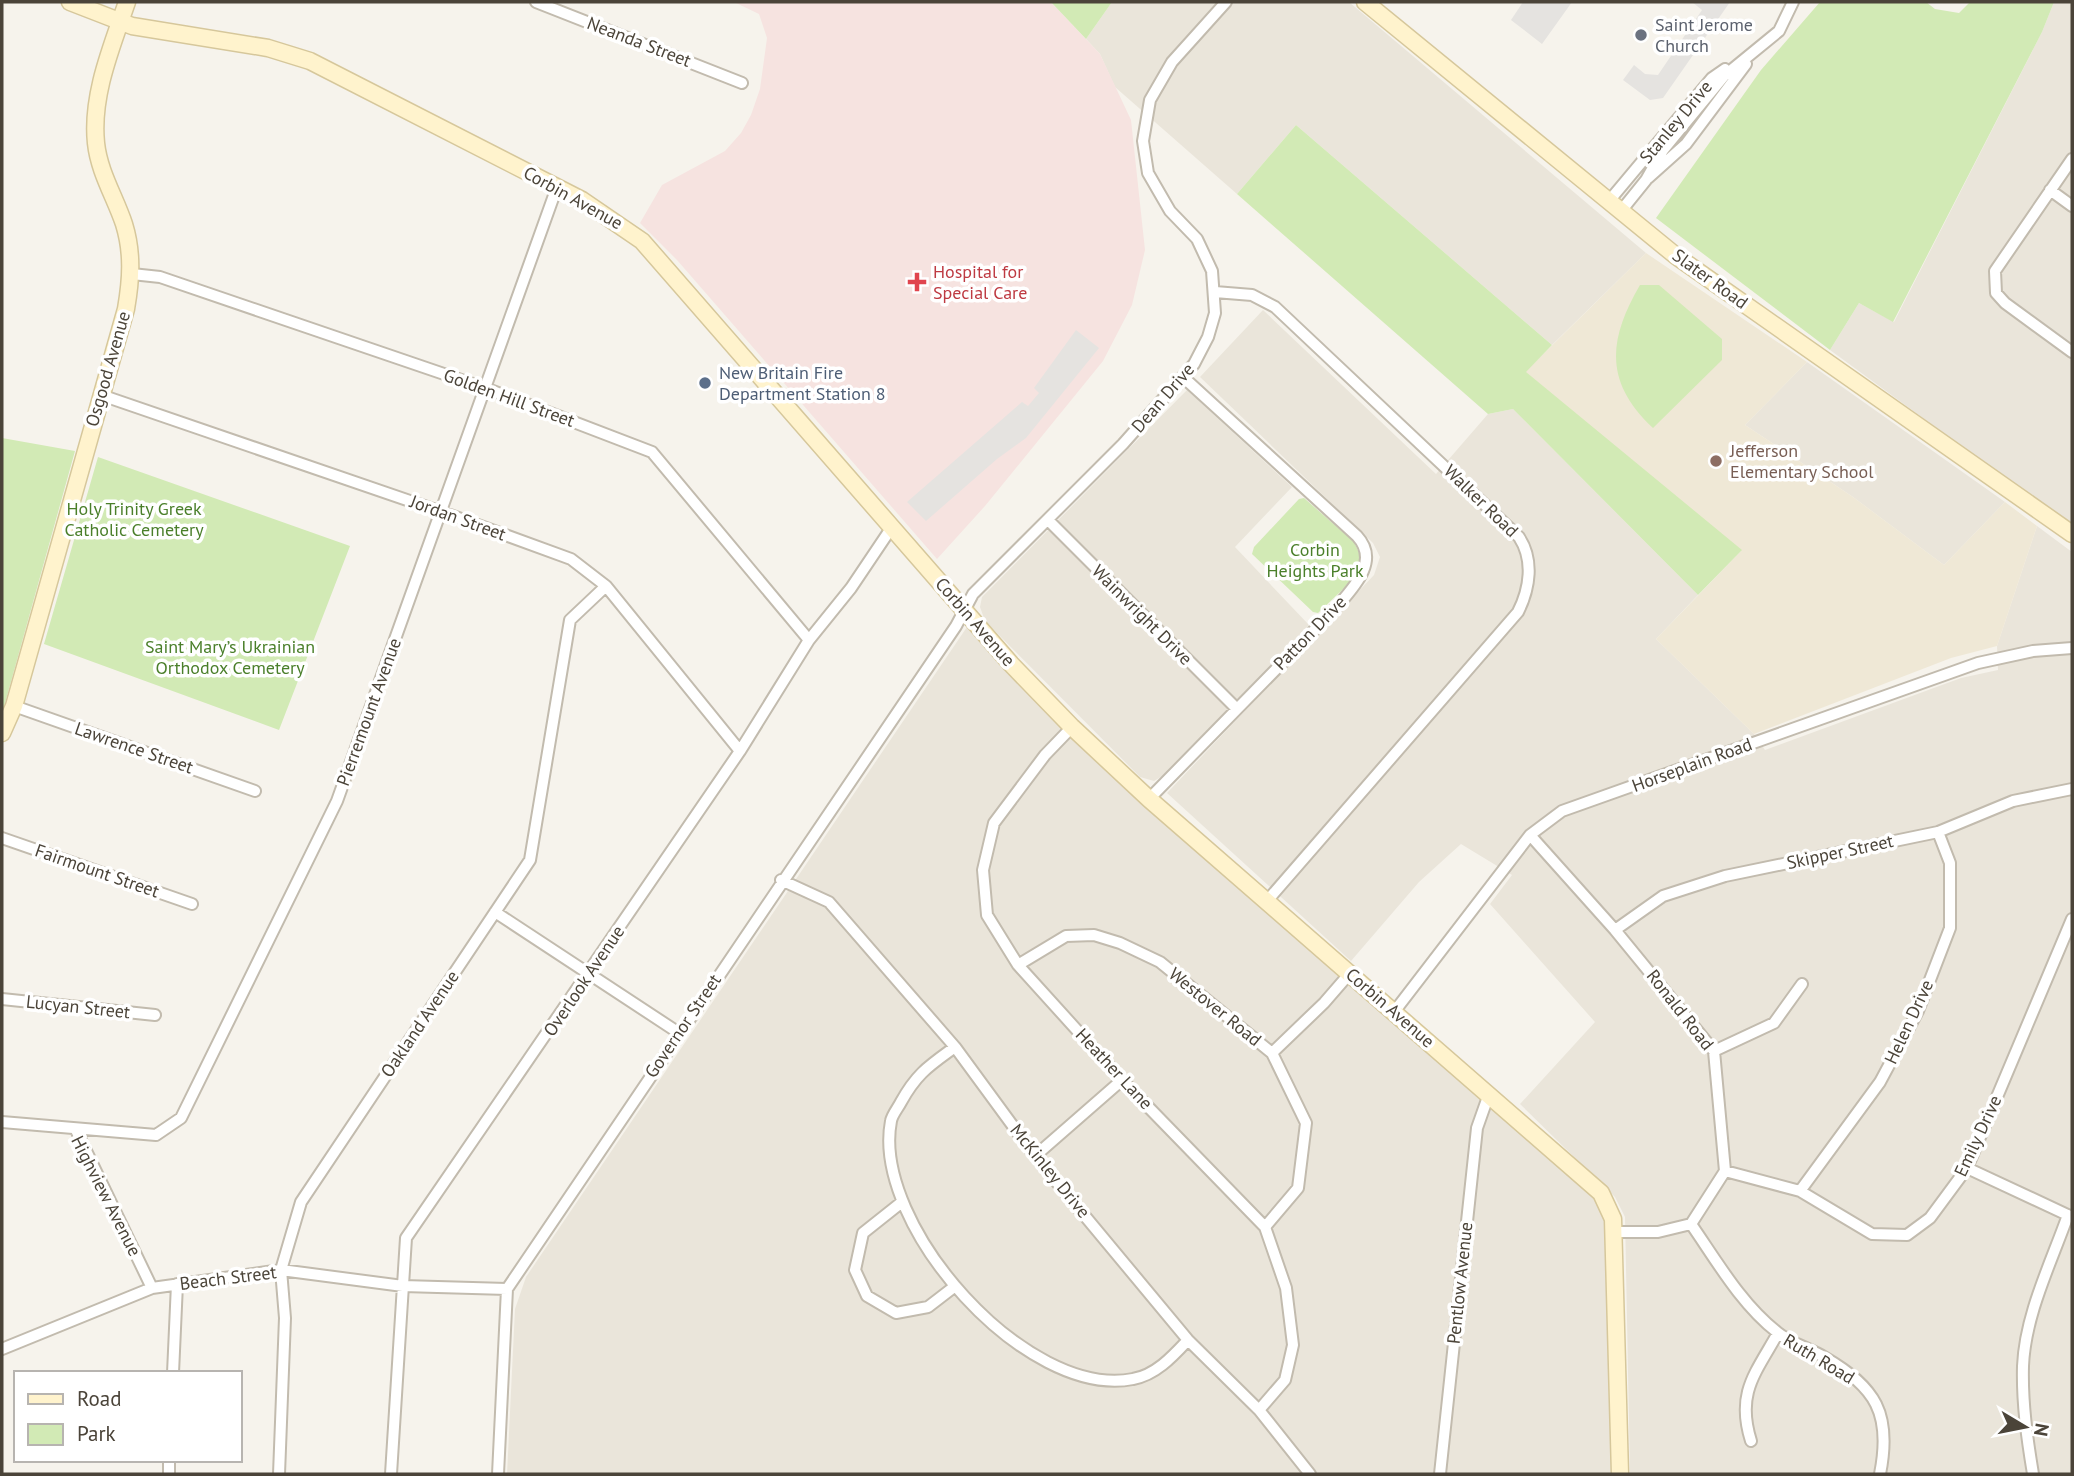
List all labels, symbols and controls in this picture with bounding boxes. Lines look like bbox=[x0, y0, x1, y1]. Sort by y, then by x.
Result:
street label: Neanda Street bbox=[584, 11, 694, 72]
place label: Saint Jerome Church bbox=[1655, 13, 1753, 57]
marker: Saint Jerome Church bbox=[1633, 27, 1649, 43]
street label: Stanley Drive bbox=[1634, 75, 1717, 168]
street label: Corbin Avenue bbox=[519, 161, 627, 234]
street label: Slater Road bbox=[1668, 243, 1753, 314]
place label: Hospital for Special Care bbox=[933, 260, 1027, 304]
marker: Hospital for Special Care bbox=[907, 272, 927, 292]
street label: Osgood Avenue bbox=[80, 309, 135, 429]
street label: Dean Drive bbox=[1126, 358, 1199, 437]
place label: New Britain Fire Department Station 8 bbox=[719, 361, 885, 405]
street label: Golden Hill Street bbox=[441, 363, 578, 432]
marker: New Britain Fire Department Station 8 bbox=[697, 375, 713, 391]
place label: Jefferson Elementary School bbox=[1729, 439, 1874, 483]
marker: Jefferson Elementary School bbox=[1708, 453, 1724, 469]
street label: Walker Road bbox=[1439, 459, 1523, 542]
street label: Jordan Street bbox=[406, 489, 509, 545]
park label: Holy Trinity Greek Catholic Cemetery bbox=[64, 497, 204, 541]
park label: Corbin Heights Park bbox=[1266, 538, 1364, 582]
street label: Wainwright Drive bbox=[1087, 560, 1197, 670]
street label: Corbin Avenue bbox=[931, 573, 1020, 671]
street label: Patton Drive bbox=[1268, 590, 1351, 675]
park label: Saint Mary’s Ukrainian Orthodox Cemetery bbox=[145, 635, 315, 679]
street label: Pierremount Avenue bbox=[331, 635, 406, 789]
street label: Lawrence Street bbox=[72, 716, 196, 779]
street label: Horseplain Road bbox=[1629, 732, 1755, 797]
street label: Skipper Street bbox=[1784, 829, 1895, 874]
street label: Fairmount Street bbox=[32, 839, 162, 903]
street label: Overlook Avenue bbox=[538, 921, 629, 1041]
street label: Westover Road bbox=[1164, 962, 1266, 1051]
street label: Corbin Avenue bbox=[1341, 963, 1439, 1052]
street label: Ronald Road bbox=[1642, 965, 1719, 1055]
street label: Oakland Avenue bbox=[375, 966, 464, 1082]
street label: Governor Street bbox=[639, 969, 726, 1082]
street label: Helen Drive bbox=[1879, 976, 1938, 1068]
street label: Lucyan Street bbox=[25, 990, 131, 1023]
street label: Heather Lane bbox=[1071, 1023, 1158, 1114]
street label: Emily Drive bbox=[1949, 1091, 2006, 1180]
street label: McKinley Drive bbox=[1005, 1119, 1095, 1223]
street label: Highview Avenue bbox=[66, 1132, 147, 1260]
street label: Pentlow Avenue bbox=[1442, 1221, 1477, 1345]
street label: Beach Street bbox=[178, 1260, 278, 1295]
street label: Ruth Road bbox=[1779, 1328, 1859, 1389]
legend bbox=[14, 1371, 242, 1462]
text: Road bbox=[77, 1385, 121, 1412]
north arrow bbox=[1990, 1392, 2060, 1462]
text: Park bbox=[77, 1420, 116, 1447]
text: N bbox=[2029, 1422, 2055, 1438]

